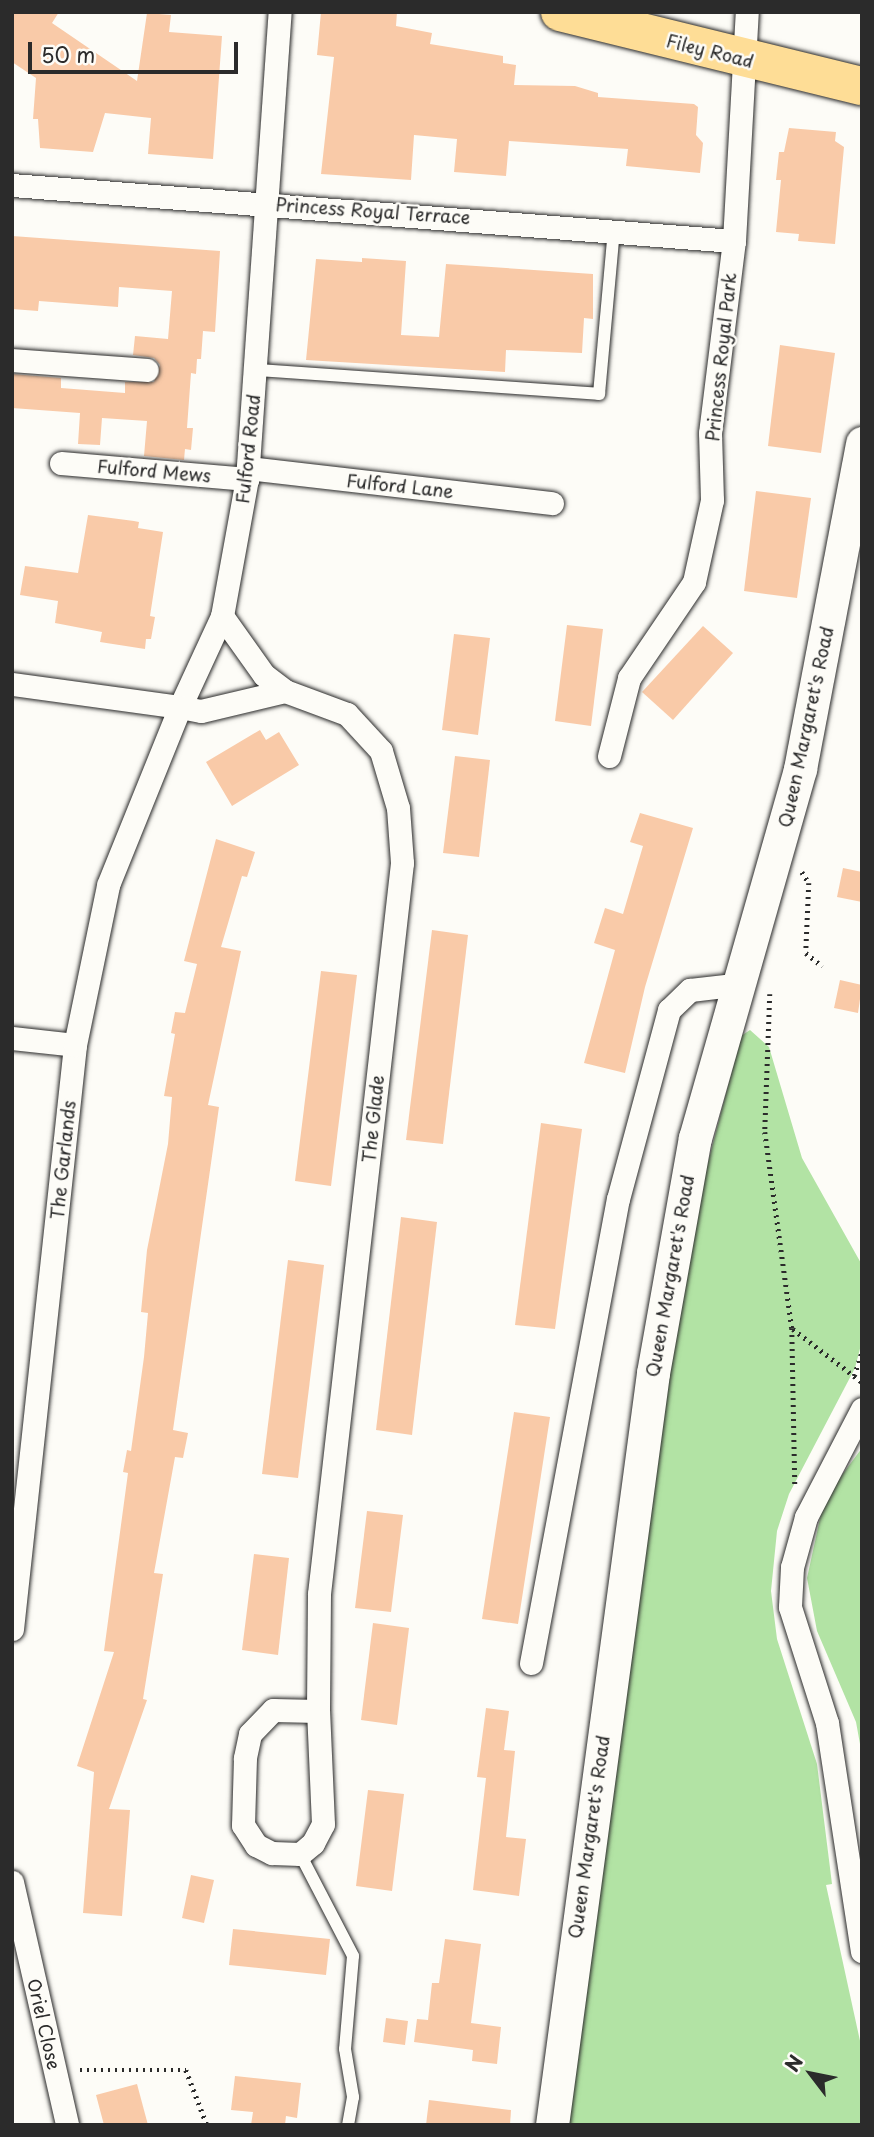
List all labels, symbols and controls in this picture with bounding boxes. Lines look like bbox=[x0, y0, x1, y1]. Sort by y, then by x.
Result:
scale bar bbox=[32, 28, 242, 72]
street label: Filey Road bbox=[664, 30, 756, 72]
text: 50 m bbox=[41, 38, 95, 70]
street label: Princess Royal Terrace bbox=[275, 193, 471, 229]
street label: Princess Royal Park bbox=[701, 271, 741, 443]
street label: Fulford Road bbox=[231, 393, 265, 505]
street label: Fulford Mews bbox=[96, 455, 212, 487]
street label: Fulford Lane bbox=[345, 470, 455, 502]
street label: Queen Margaret's Road bbox=[774, 624, 838, 830]
street label: The Glade bbox=[358, 1074, 388, 1164]
street label: The Garlands bbox=[46, 1100, 80, 1220]
street label: Queen Margaret's Road bbox=[641, 1172, 699, 1380]
street label: Queen Margaret's Road bbox=[564, 1733, 614, 1941]
street label: Oriel Close bbox=[23, 1976, 65, 2072]
north arrow bbox=[776, 2039, 846, 2109]
text: N bbox=[777, 2049, 809, 2077]

